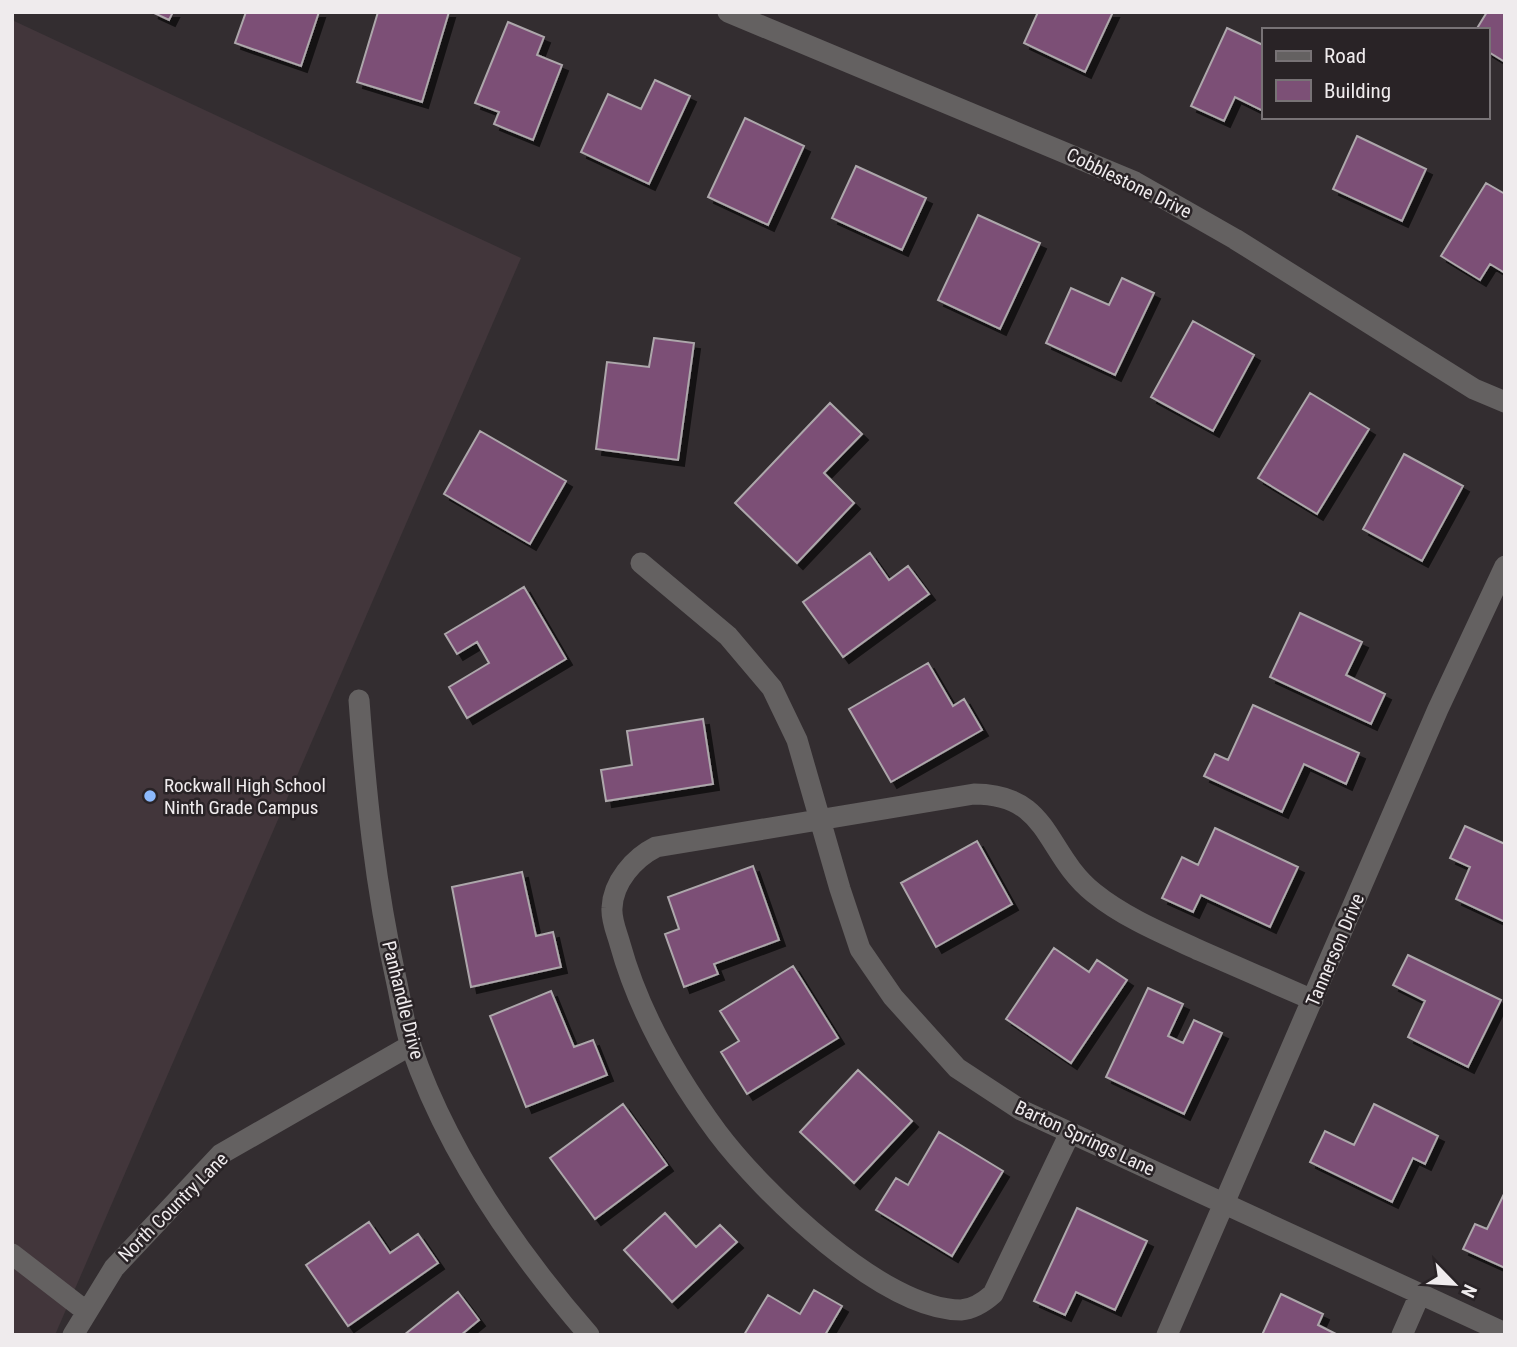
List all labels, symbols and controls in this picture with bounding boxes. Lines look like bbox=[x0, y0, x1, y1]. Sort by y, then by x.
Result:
legend bbox=[1262, 28, 1489, 119]
text: Road bbox=[1324, 44, 1366, 68]
text: Building bbox=[1324, 79, 1391, 103]
street label: Cobblestone Drive bbox=[1063, 143, 1195, 223]
place label: Rockwall High School Ninth Grade Campus bbox=[164, 774, 326, 819]
marker: Rockwall High School Ninth Grade Campus bbox=[142, 788, 158, 804]
street label: Tannerson Drive bbox=[1301, 890, 1369, 1010]
street label: Panhandle Drive bbox=[377, 938, 429, 1062]
street label: Barton Springs Lane bbox=[1011, 1096, 1159, 1180]
street label: North Country Lane bbox=[113, 1147, 233, 1267]
north arrow bbox=[1419, 1249, 1489, 1319]
text: N bbox=[1456, 1281, 1482, 1301]

